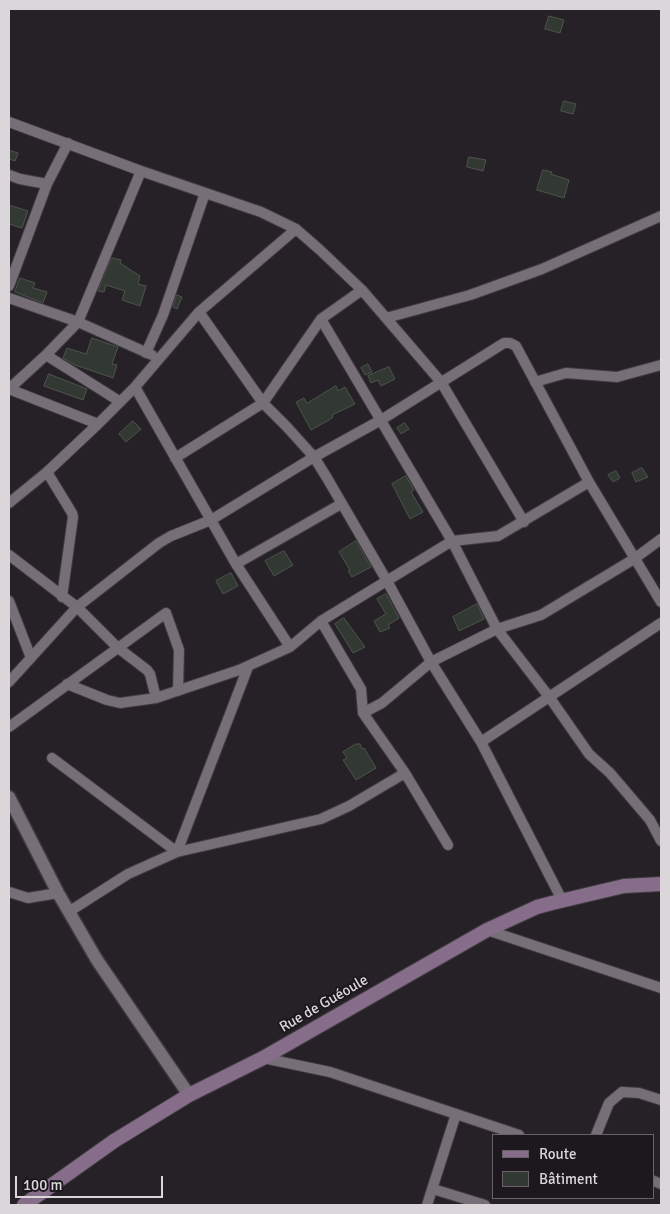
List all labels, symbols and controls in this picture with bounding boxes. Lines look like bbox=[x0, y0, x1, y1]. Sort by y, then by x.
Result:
street label: Rue de Guéoule bbox=[276, 971, 372, 1037]
legend bbox=[492, 1134, 655, 1199]
text: Route bbox=[539, 1145, 576, 1163]
scale bar bbox=[18, 1166, 165, 1198]
text: Bâtiment bbox=[539, 1170, 598, 1188]
text: 100 m bbox=[23, 1176, 63, 1194]

